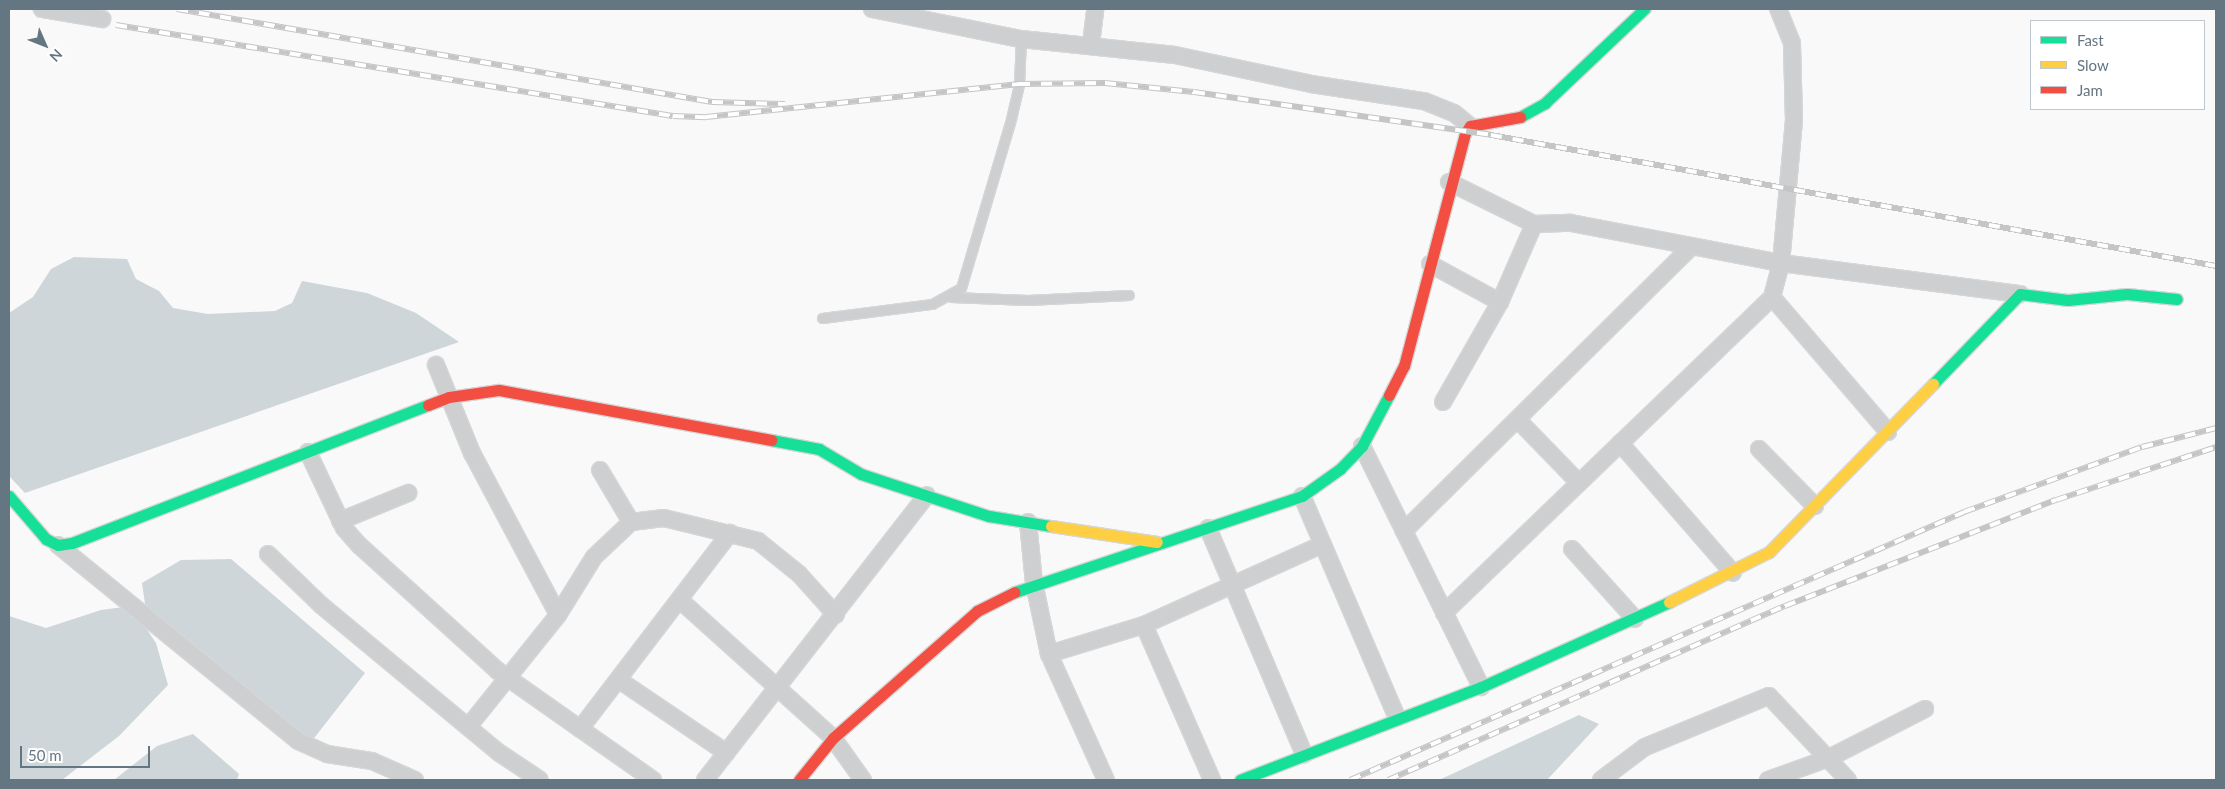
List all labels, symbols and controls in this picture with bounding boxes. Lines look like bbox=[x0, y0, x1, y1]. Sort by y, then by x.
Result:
north arrow bbox=[20, 20, 70, 70]
legend bbox=[2030, 20, 2205, 110]
text: Fast bbox=[2077, 31, 2104, 49]
text: N bbox=[46, 46, 66, 66]
text: Slow bbox=[2077, 56, 2109, 74]
text: Jam bbox=[2077, 81, 2103, 99]
scale bar bbox=[22, 736, 152, 768]
text: 50 m bbox=[28, 746, 62, 764]

